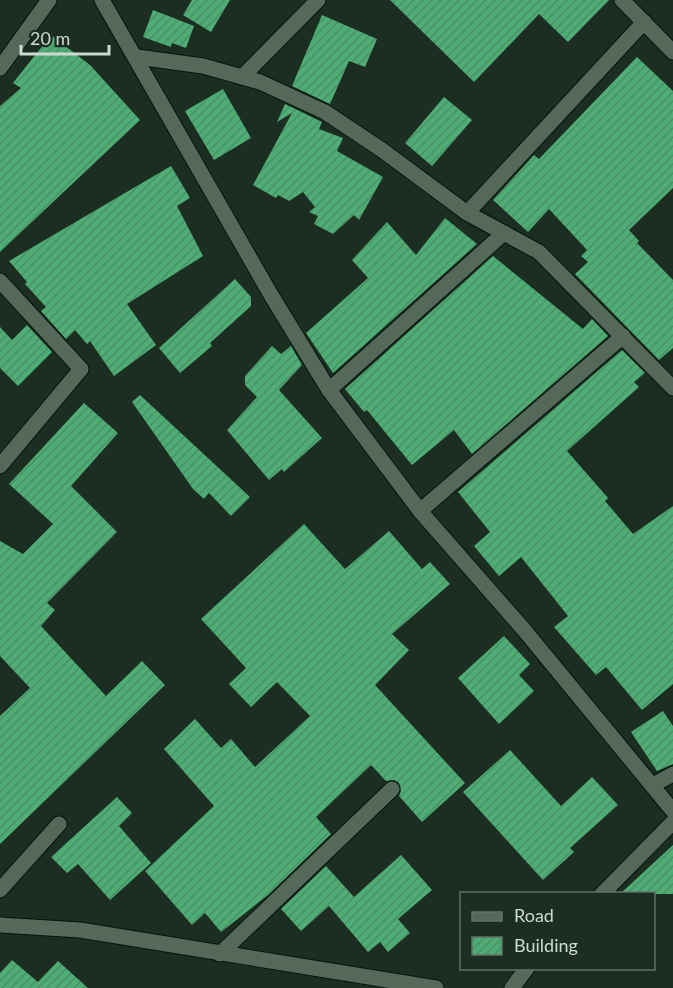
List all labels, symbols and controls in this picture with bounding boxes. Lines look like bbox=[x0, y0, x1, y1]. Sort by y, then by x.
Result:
scale bar bbox=[21, 18, 110, 56]
text: 20 m bbox=[30, 27, 70, 49]
legend bbox=[460, 892, 655, 970]
text: Road bbox=[514, 904, 554, 926]
text: Building bbox=[514, 934, 578, 956]

